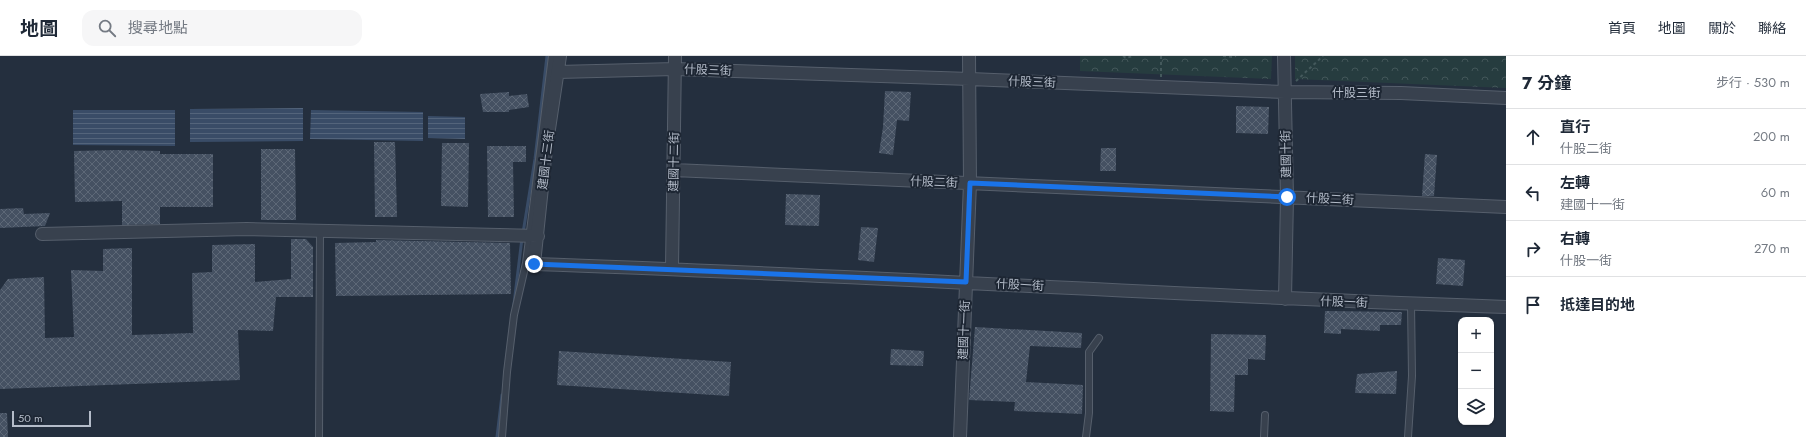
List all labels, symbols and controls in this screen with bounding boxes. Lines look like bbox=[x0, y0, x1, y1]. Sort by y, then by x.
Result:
search box bbox=[82, 10, 362, 46]
text: 地圖 bbox=[20, 15, 58, 42]
icon: search bbox=[96, 17, 118, 39]
text: 搜尋地點 bbox=[128, 17, 188, 39]
text: 首頁 bbox=[1608, 18, 1636, 38]
text: 地圖 bbox=[1658, 18, 1686, 38]
text: 關於 bbox=[1708, 18, 1736, 38]
text: 聯絡 bbox=[1758, 18, 1786, 38]
street label: 什股三街 bbox=[684, 60, 732, 80]
text: 7 分鐘 bbox=[1522, 71, 1571, 95]
street label: 什股三街 bbox=[1008, 72, 1056, 92]
text: 步行 · 530 m bbox=[1716, 73, 1790, 92]
street label: 什股三街 bbox=[1332, 84, 1380, 102]
text: 直行 bbox=[1560, 116, 1590, 138]
icon: ahead bbox=[1522, 126, 1544, 148]
text: 200 m bbox=[1753, 127, 1790, 146]
street label: 建國十三街 bbox=[533, 129, 559, 191]
street label: 建國十街 bbox=[1277, 130, 1295, 178]
street label: 建國十二街 bbox=[664, 132, 684, 192]
text: 什股二街 bbox=[1560, 139, 1612, 158]
street label: 什股二街 bbox=[910, 172, 958, 192]
text: 左轉 bbox=[1560, 172, 1590, 194]
icon: left bbox=[1522, 182, 1544, 204]
text: 60 m bbox=[1761, 183, 1790, 202]
route start bbox=[1278, 188, 1296, 206]
street label: 什股二街 bbox=[1306, 189, 1354, 209]
text: 建國十一街 bbox=[1560, 195, 1625, 214]
text: 右轉 bbox=[1560, 228, 1590, 250]
icon: right bbox=[1522, 238, 1544, 260]
text: 270 m bbox=[1754, 239, 1790, 258]
text: 什股一街 bbox=[1560, 251, 1612, 270]
route end bbox=[525, 255, 543, 273]
street label: 什股一街 bbox=[996, 275, 1044, 295]
street label: 什股一街 bbox=[1320, 292, 1368, 312]
icon: arrive bbox=[1522, 294, 1544, 316]
text: 抵達目的地 bbox=[1560, 294, 1635, 316]
street label: 建國十一街 bbox=[954, 300, 974, 360]
map controls bbox=[1458, 317, 1494, 425]
button: + bbox=[1458, 317, 1494, 353]
button: − bbox=[1458, 353, 1494, 389]
button: layers bbox=[1458, 389, 1494, 425]
scale bar bbox=[12, 409, 91, 428]
text: 50 m bbox=[18, 410, 43, 426]

